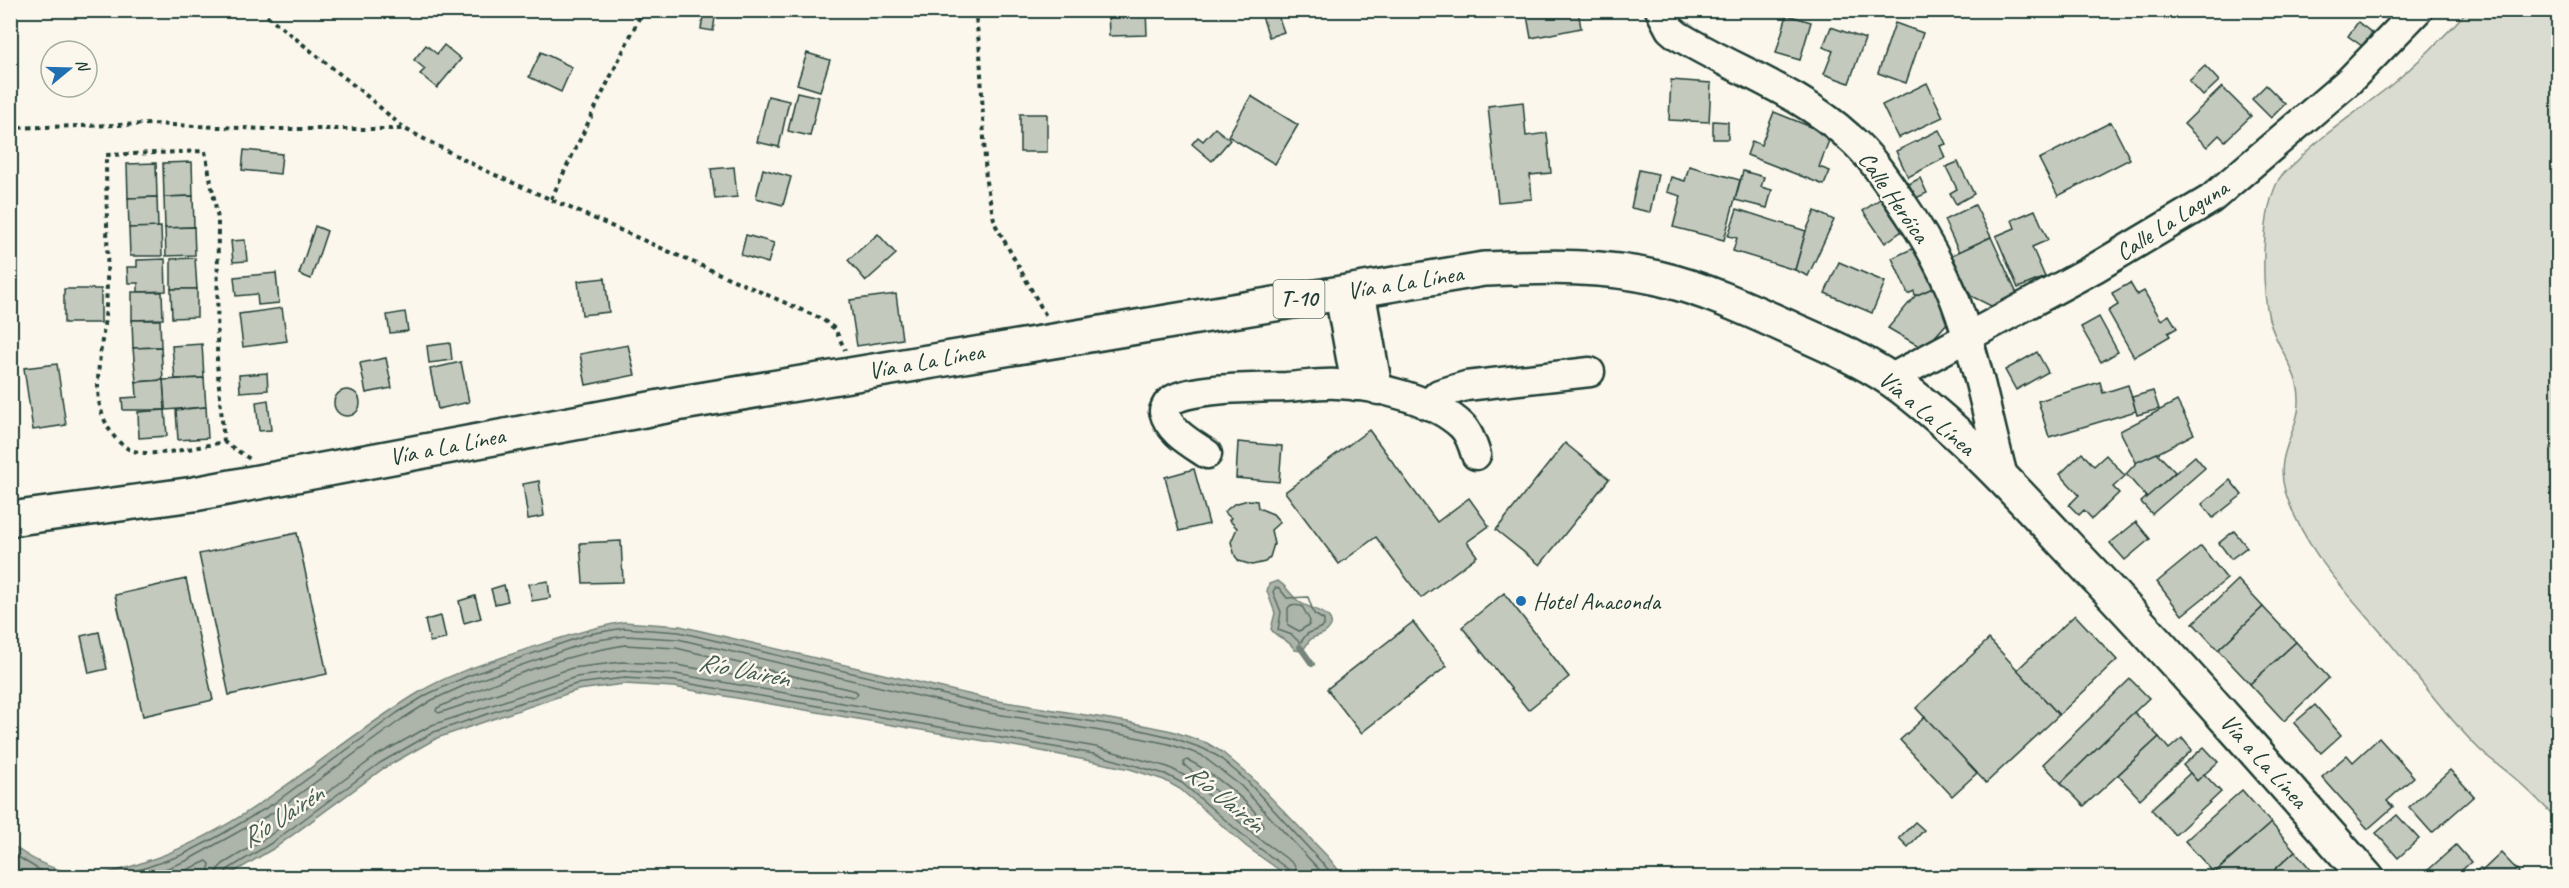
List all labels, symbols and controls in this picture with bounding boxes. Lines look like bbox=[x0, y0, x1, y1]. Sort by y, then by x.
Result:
north arrow bbox=[39, 39, 99, 99]
text: N bbox=[71, 57, 94, 75]
street label: Calle Heróica bbox=[1852, 146, 1937, 250]
street label: Calle La Laguna bbox=[2110, 171, 2236, 267]
street label: Vía a La Línea bbox=[1345, 258, 1466, 306]
road number: T-10 bbox=[1274, 280, 1324, 318]
street label: Vía a La Línea bbox=[866, 336, 987, 386]
street label: Vía a La Línea bbox=[1873, 364, 1982, 463]
street label: Vía a La Línea bbox=[387, 420, 509, 472]
place label: Hotel Anaconda bbox=[1533, 586, 1662, 616]
marker: Hotel Anaconda bbox=[1514, 594, 1528, 608]
water label: Río Uairén bbox=[696, 645, 794, 695]
street label: Vía a La Línea bbox=[2214, 708, 2315, 815]
water label: Río Uairén bbox=[1179, 756, 1273, 841]
water label: Río Uairén bbox=[235, 776, 331, 855]

